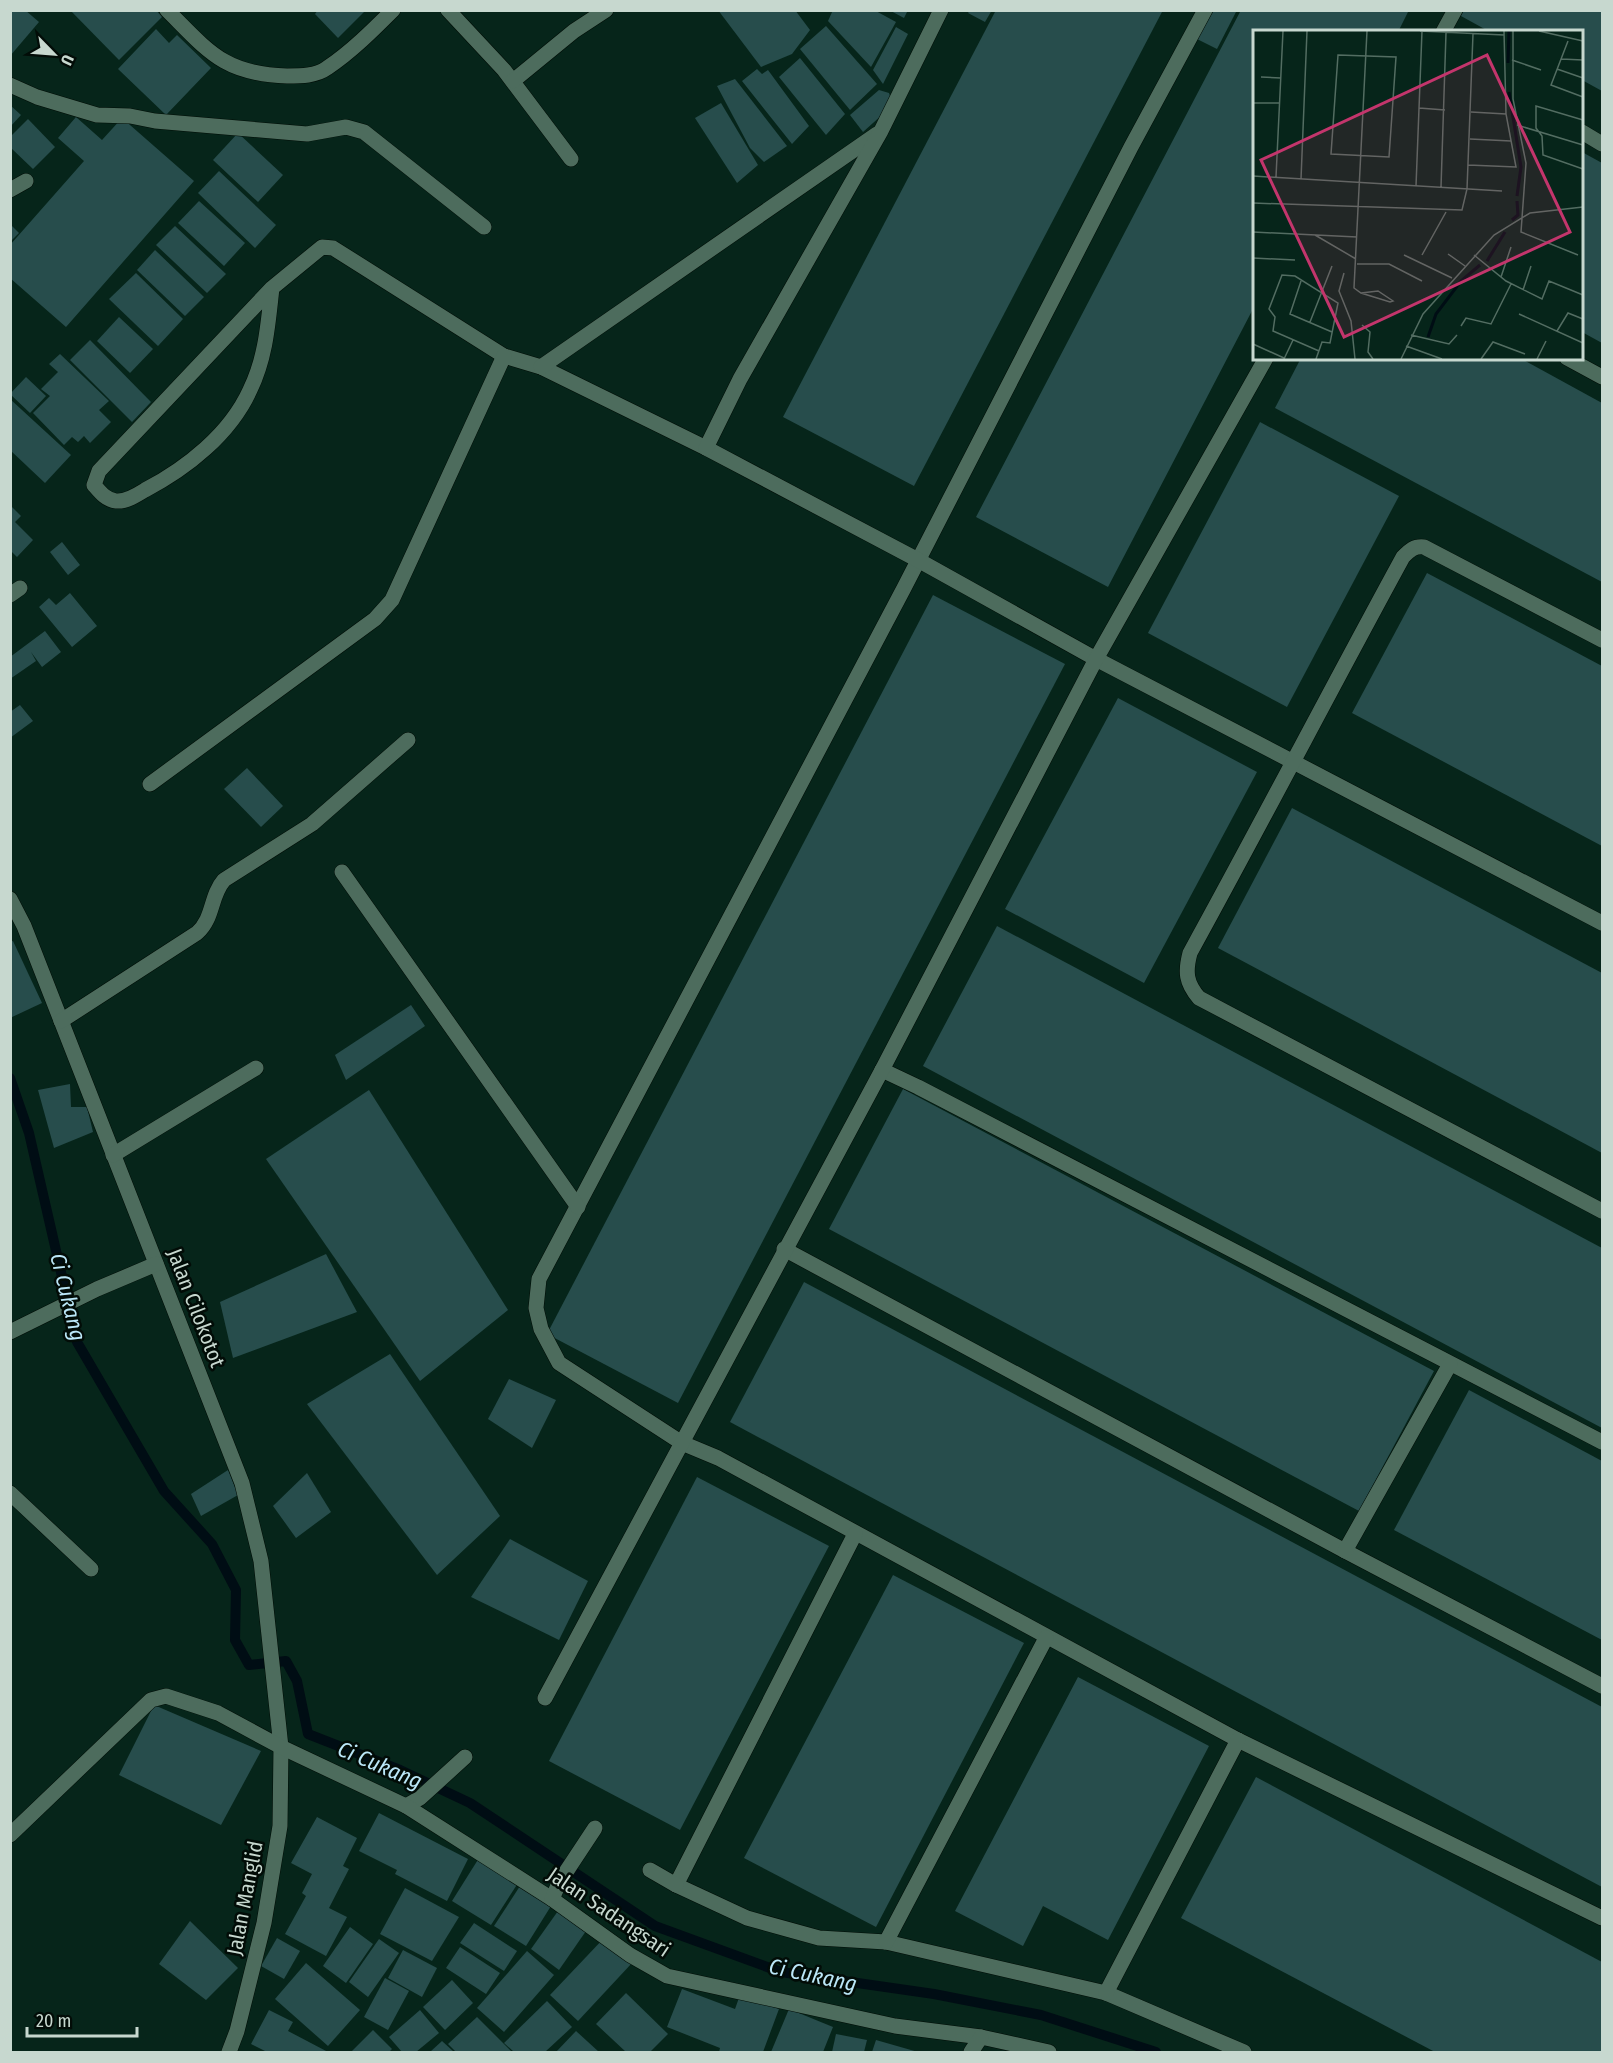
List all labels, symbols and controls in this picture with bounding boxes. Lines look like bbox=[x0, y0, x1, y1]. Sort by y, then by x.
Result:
north arrow bbox=[24, 24, 84, 84]
inset map bbox=[1253, 30, 1583, 360]
text: U bbox=[57, 52, 78, 68]
street label: Jalan Cilokotot bbox=[161, 1245, 231, 1371]
water label: Ci Cukang bbox=[44, 1250, 92, 1344]
water label: Ci Cukang bbox=[334, 1735, 426, 1795]
street label: Jalan Manglid bbox=[221, 1839, 269, 1957]
street label: Jalan Sadangsari bbox=[543, 1861, 675, 1963]
water label: Ci Cukang bbox=[767, 1953, 859, 1997]
scale bar bbox=[27, 2000, 136, 2038]
text: 20 m bbox=[36, 2010, 71, 2032]

